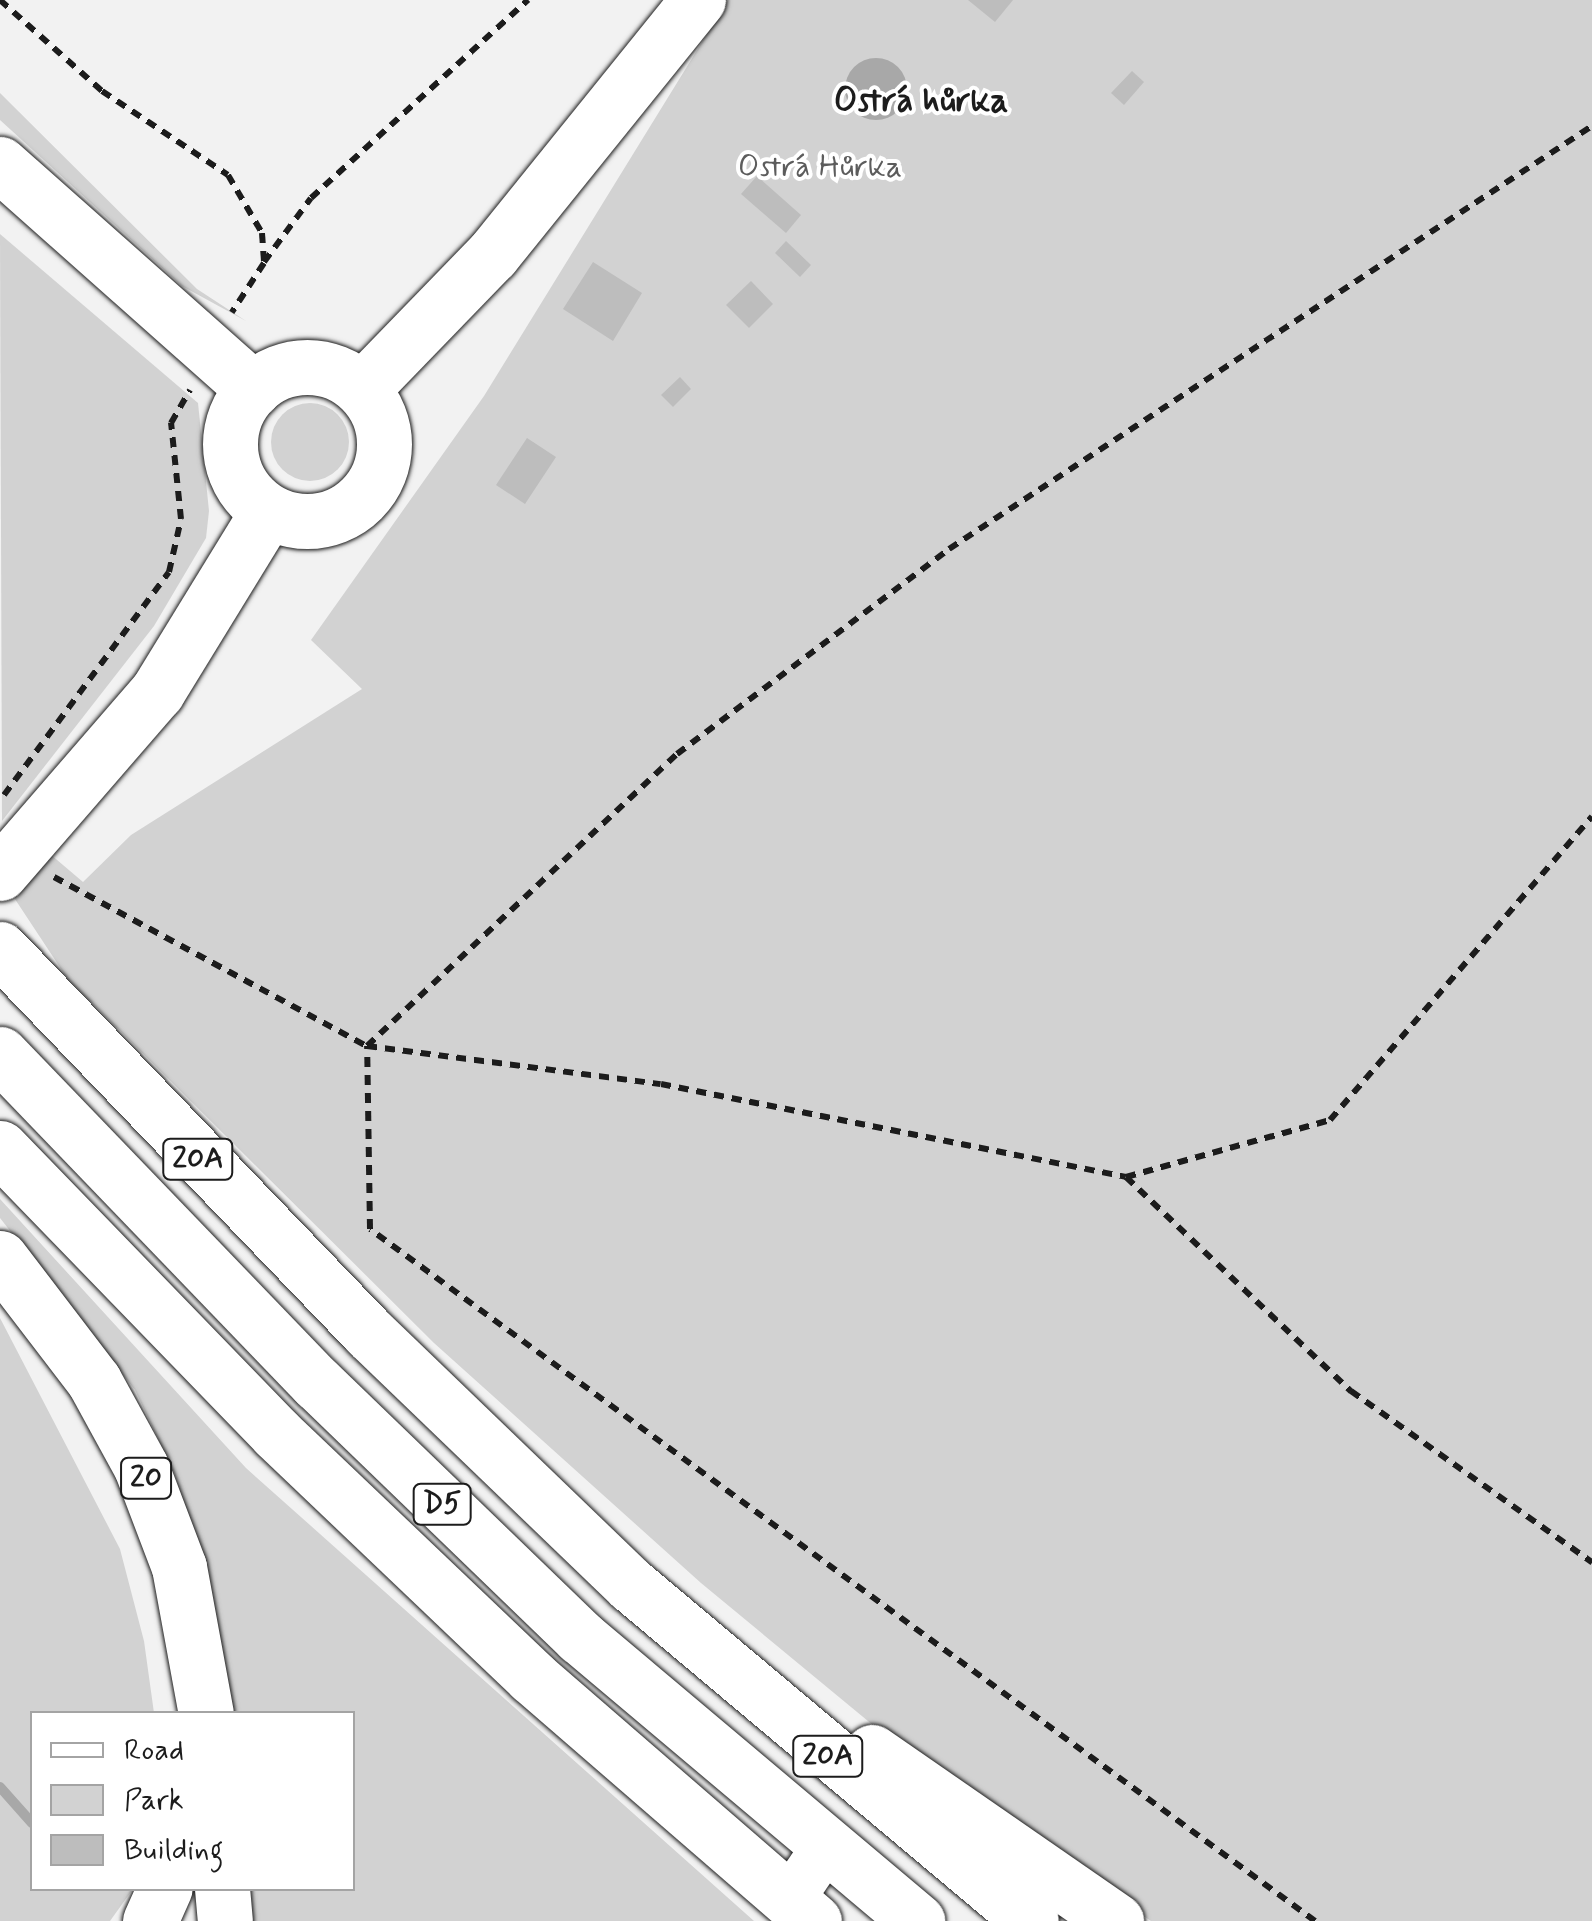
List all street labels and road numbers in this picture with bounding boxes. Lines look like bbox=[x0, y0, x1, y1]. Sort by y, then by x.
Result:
road number: 20A bbox=[160, 1134, 236, 1184]
road number: 20 bbox=[118, 1453, 174, 1503]
road number: D5 bbox=[412, 1479, 472, 1529]
road number: 20A bbox=[790, 1731, 866, 1781]

